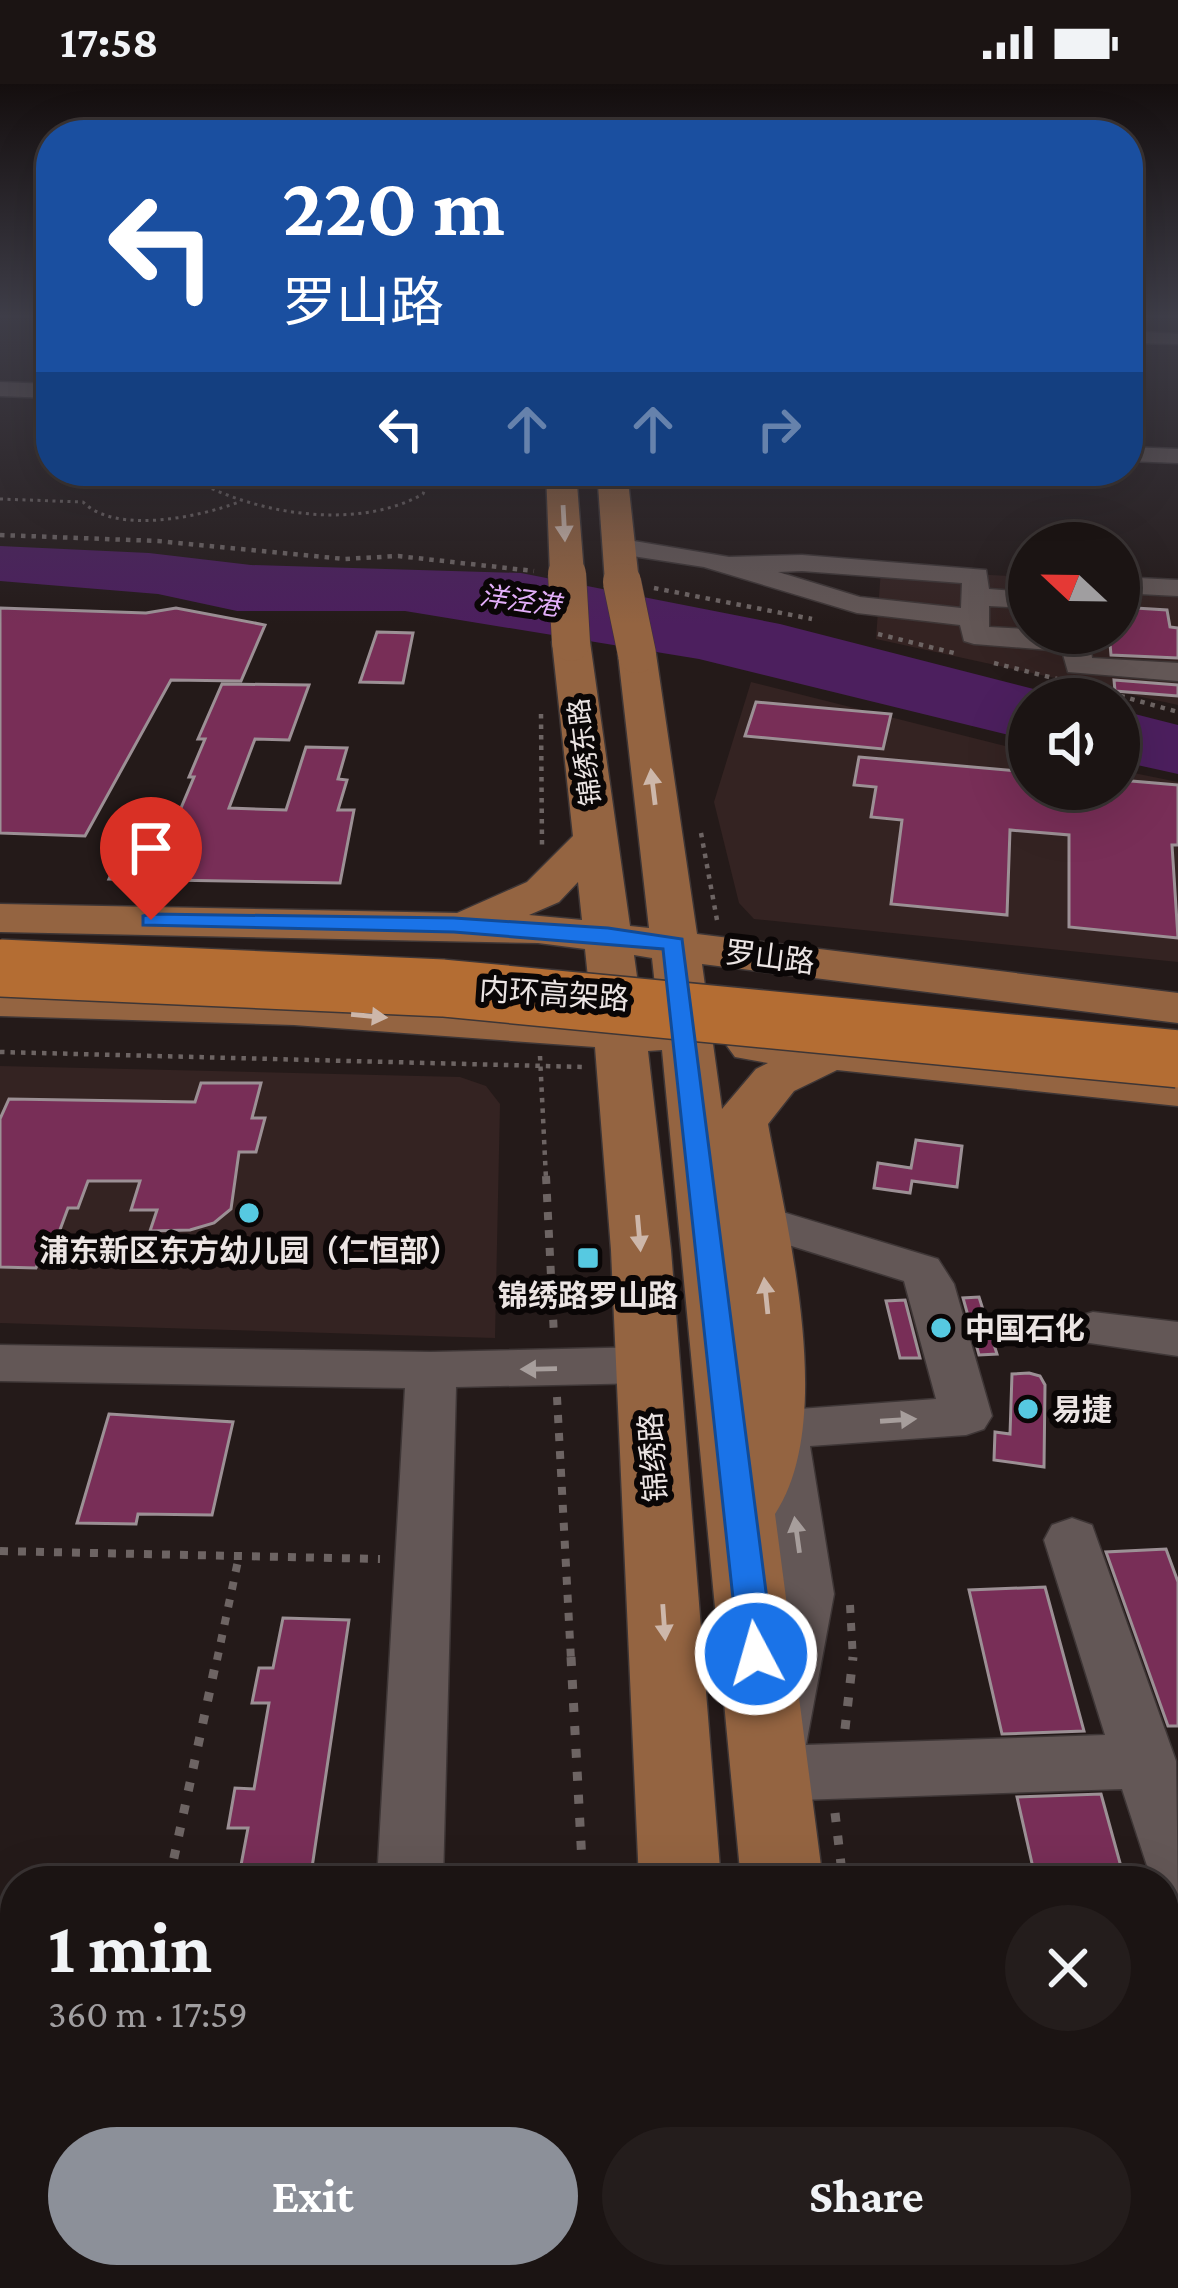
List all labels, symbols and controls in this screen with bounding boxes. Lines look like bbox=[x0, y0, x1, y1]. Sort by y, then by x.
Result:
text: 17:58 bbox=[60, 17, 159, 67]
text: 220 m bbox=[282, 160, 505, 253]
icon: left bbox=[84, 168, 240, 324]
text: 罗山路 bbox=[282, 273, 444, 333]
icon: left bbox=[368, 396, 434, 462]
icon: ahead bbox=[494, 396, 560, 462]
icon: ahead bbox=[620, 396, 686, 462]
icon: right bbox=[746, 396, 812, 462]
one-way arrow bbox=[555, 505, 574, 543]
north arrow bbox=[1008, 522, 1140, 654]
map controls bbox=[1008, 522, 1140, 810]
water label: 洋泾港 bbox=[478, 581, 566, 622]
button: sound bbox=[1008, 678, 1140, 810]
street label: 锦绣东路 bbox=[564, 697, 606, 807]
one-way arrow bbox=[643, 767, 662, 805]
pin bbox=[100, 797, 202, 920]
icon: arrive bbox=[118, 815, 184, 881]
street label: 罗山路 bbox=[723, 935, 817, 979]
street label: 内环高架路 bbox=[478, 972, 630, 1016]
one-way arrow bbox=[351, 1007, 388, 1026]
marker: 浦东新区东方幼儿园（仁恒部） bbox=[236, 1200, 262, 1226]
one-way arrow bbox=[630, 1215, 649, 1252]
place label: 浦东新区东方幼儿园（仁恒部） bbox=[39, 1234, 459, 1267]
marker: 锦绣路罗山路 bbox=[575, 1245, 601, 1271]
one-way arrow bbox=[756, 1277, 775, 1314]
place label: 锦绣路罗山路 bbox=[498, 1279, 678, 1312]
place label: 中国石化 bbox=[965, 1312, 1085, 1345]
marker: 中国石化 bbox=[928, 1315, 954, 1341]
one-way arrow bbox=[519, 1359, 557, 1379]
place label: 易捷 bbox=[1052, 1393, 1112, 1426]
marker: 易捷 bbox=[1015, 1396, 1041, 1422]
street label: 锦绣路 bbox=[633, 1411, 673, 1503]
one-way arrow bbox=[880, 1411, 917, 1430]
one-way arrow bbox=[788, 1516, 806, 1554]
position arrow bbox=[693, 1591, 819, 1717]
one-way arrow bbox=[654, 1604, 673, 1641]
button: close bbox=[1005, 1905, 1131, 2031]
text: 1 min bbox=[48, 1907, 212, 1987]
text: 360 m · 17:59 bbox=[48, 1992, 248, 2035]
button: Exit bbox=[48, 2127, 578, 2265]
button: Share bbox=[602, 2127, 1131, 2265]

